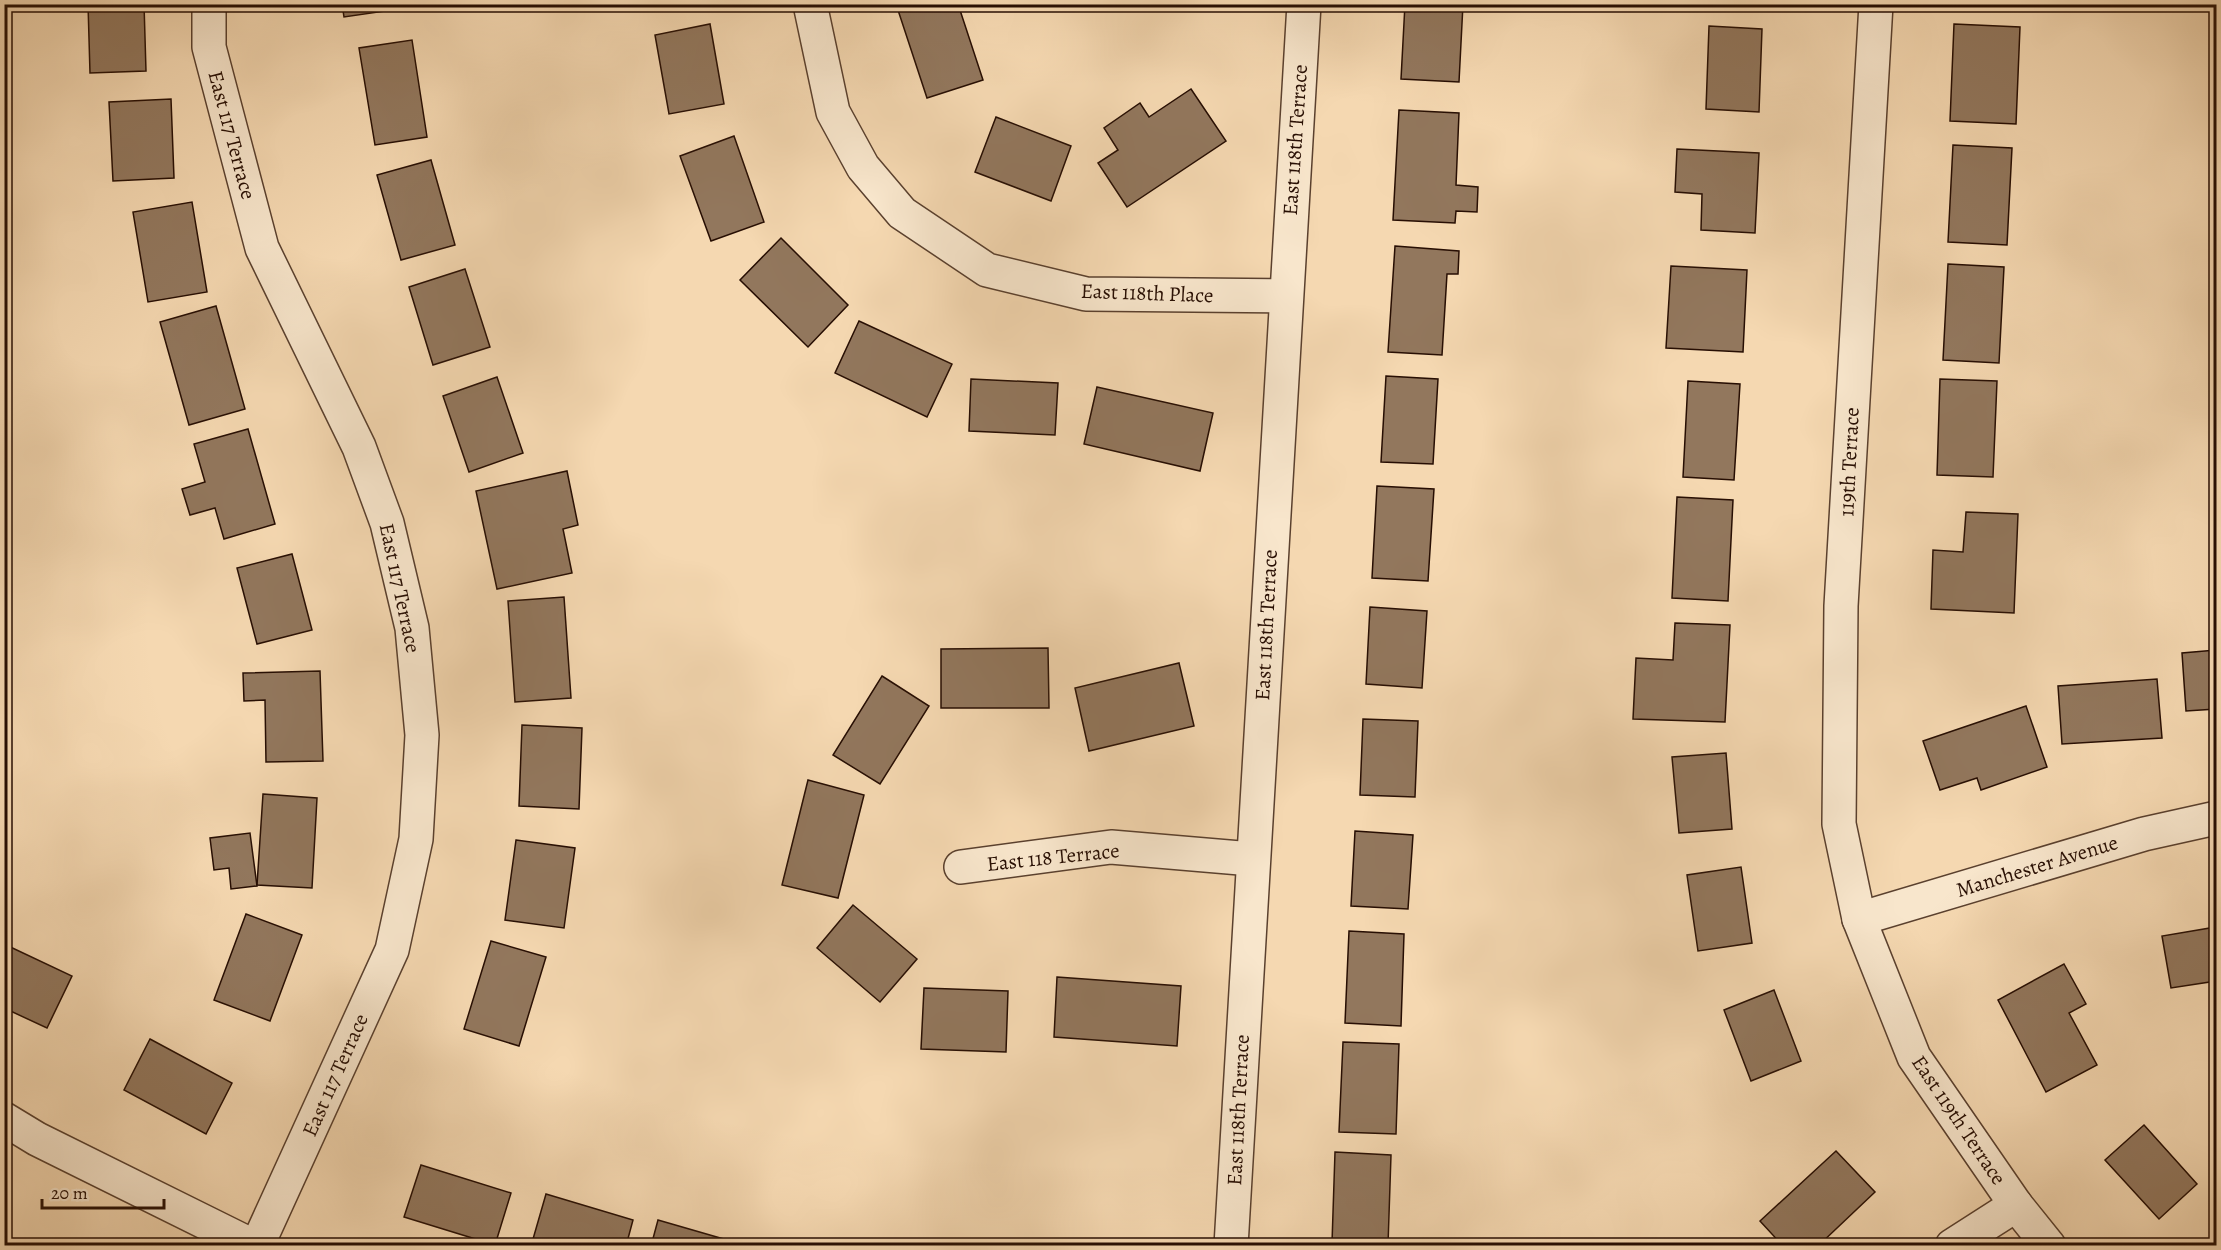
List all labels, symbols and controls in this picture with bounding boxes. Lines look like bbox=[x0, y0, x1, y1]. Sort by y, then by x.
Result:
street label: East 118th Terrace bbox=[1276, 63, 1314, 217]
street label: East 117 Terrace bbox=[201, 68, 263, 202]
street label: East 118th Place bbox=[1080, 277, 1214, 309]
street label: 119th Terrace bbox=[1832, 407, 1866, 517]
street label: East 117 Terrace bbox=[373, 521, 427, 655]
street label: East 118th Terrace bbox=[1248, 549, 1284, 701]
street label: Manchester Avenue bbox=[1953, 828, 2121, 904]
street label: East 118 Terrace bbox=[985, 836, 1121, 878]
street label: East 117 Terrace bbox=[295, 1009, 375, 1141]
street label: East 118th Terrace bbox=[1220, 1034, 1256, 1186]
street label: East 119th Terrace bbox=[1905, 1050, 2013, 1190]
scale bar bbox=[42, 1172, 164, 1210]
text: 20 m bbox=[51, 1181, 88, 1205]

